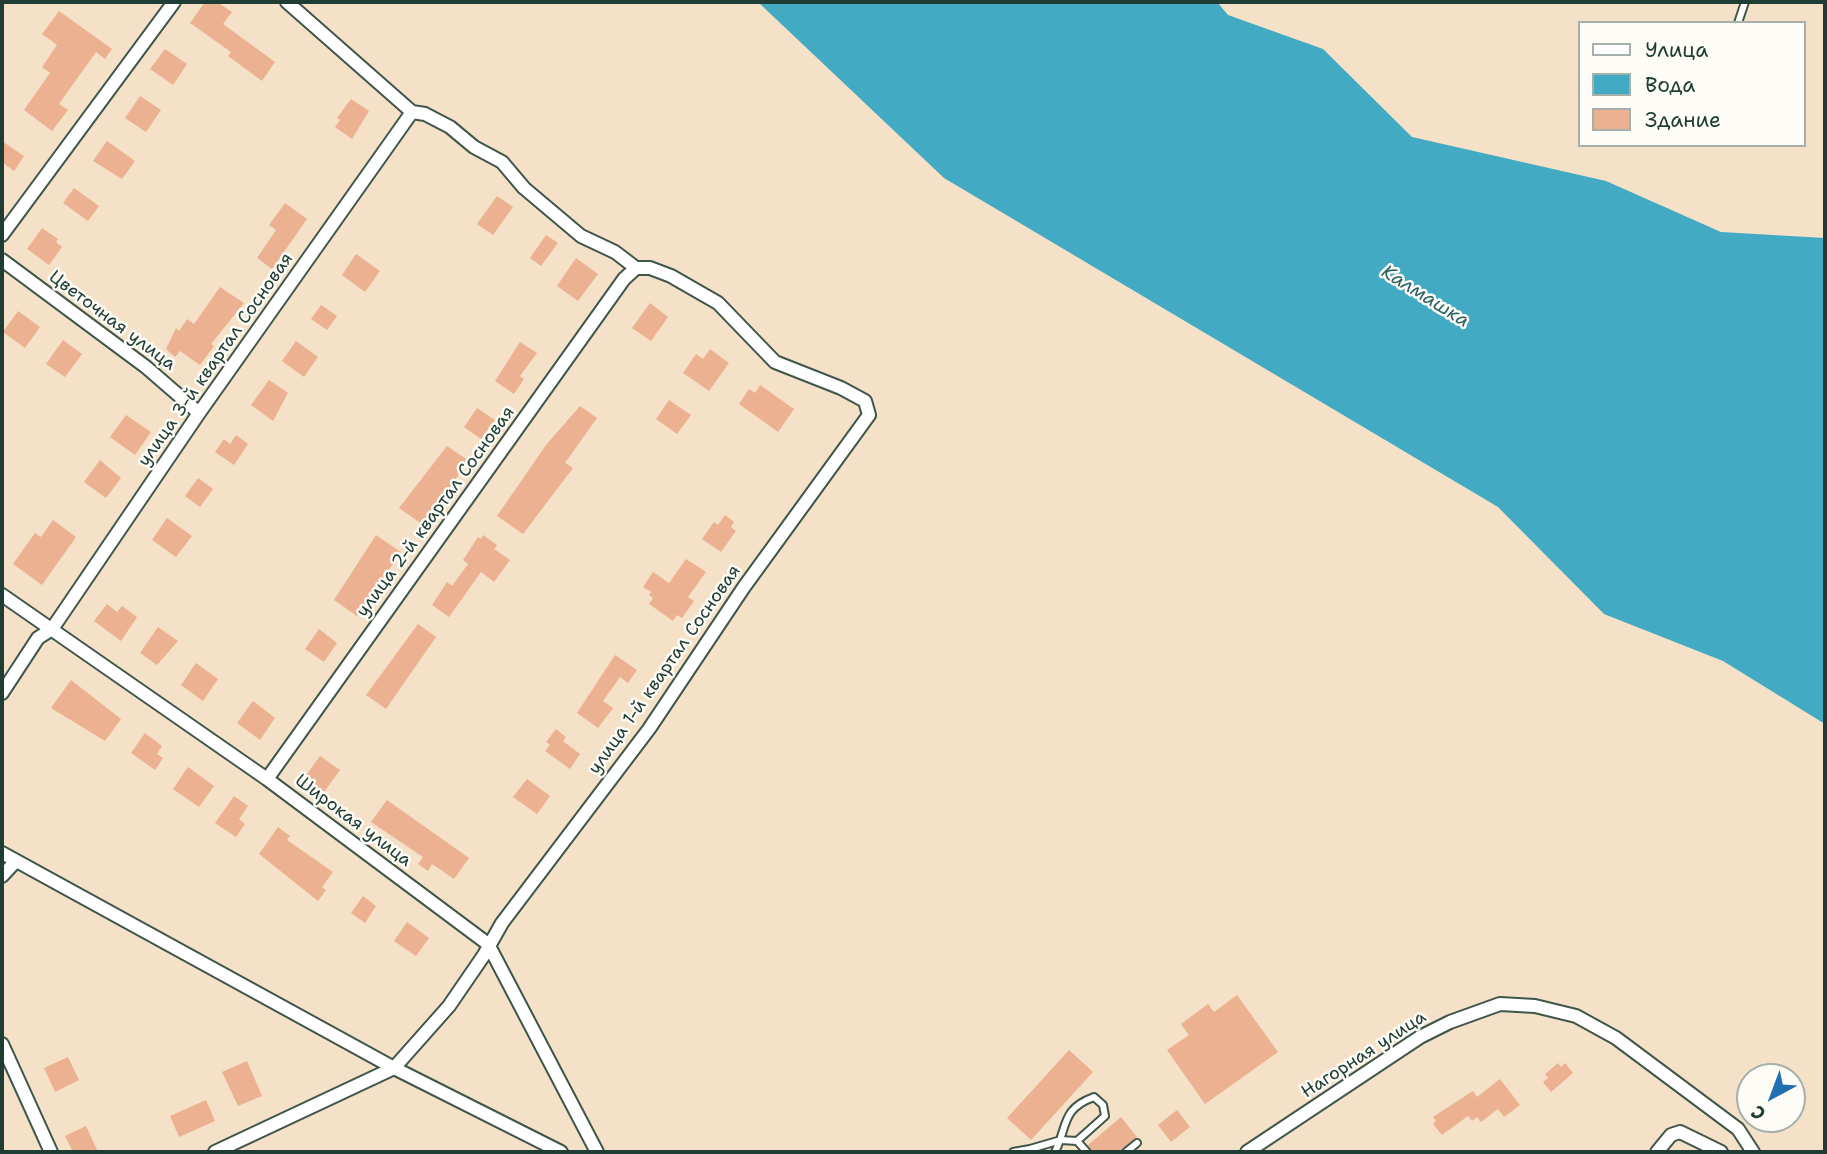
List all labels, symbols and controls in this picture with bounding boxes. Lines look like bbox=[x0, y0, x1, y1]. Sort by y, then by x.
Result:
legend bbox=[1578, 21, 1806, 147]
text: Улица bbox=[1645, 36, 1708, 64]
text: Вода bbox=[1645, 71, 1695, 99]
text: Здание bbox=[1645, 106, 1721, 134]
street label: улица 3-й квартал Сосновая bbox=[134, 249, 298, 471]
water label: Калмашка bbox=[1377, 261, 1473, 333]
street label: Цветочная улица bbox=[44, 266, 180, 376]
street label: улица 2-й квартал Сосновая bbox=[352, 402, 520, 622]
street label: улица 1-й квартал Сосновая bbox=[584, 561, 746, 779]
street label: Широкая улица bbox=[290, 770, 416, 872]
street label: Нагорная улица bbox=[1298, 1007, 1430, 1103]
north arrow bbox=[1736, 1063, 1806, 1133]
text: С bbox=[1746, 1099, 1771, 1126]

